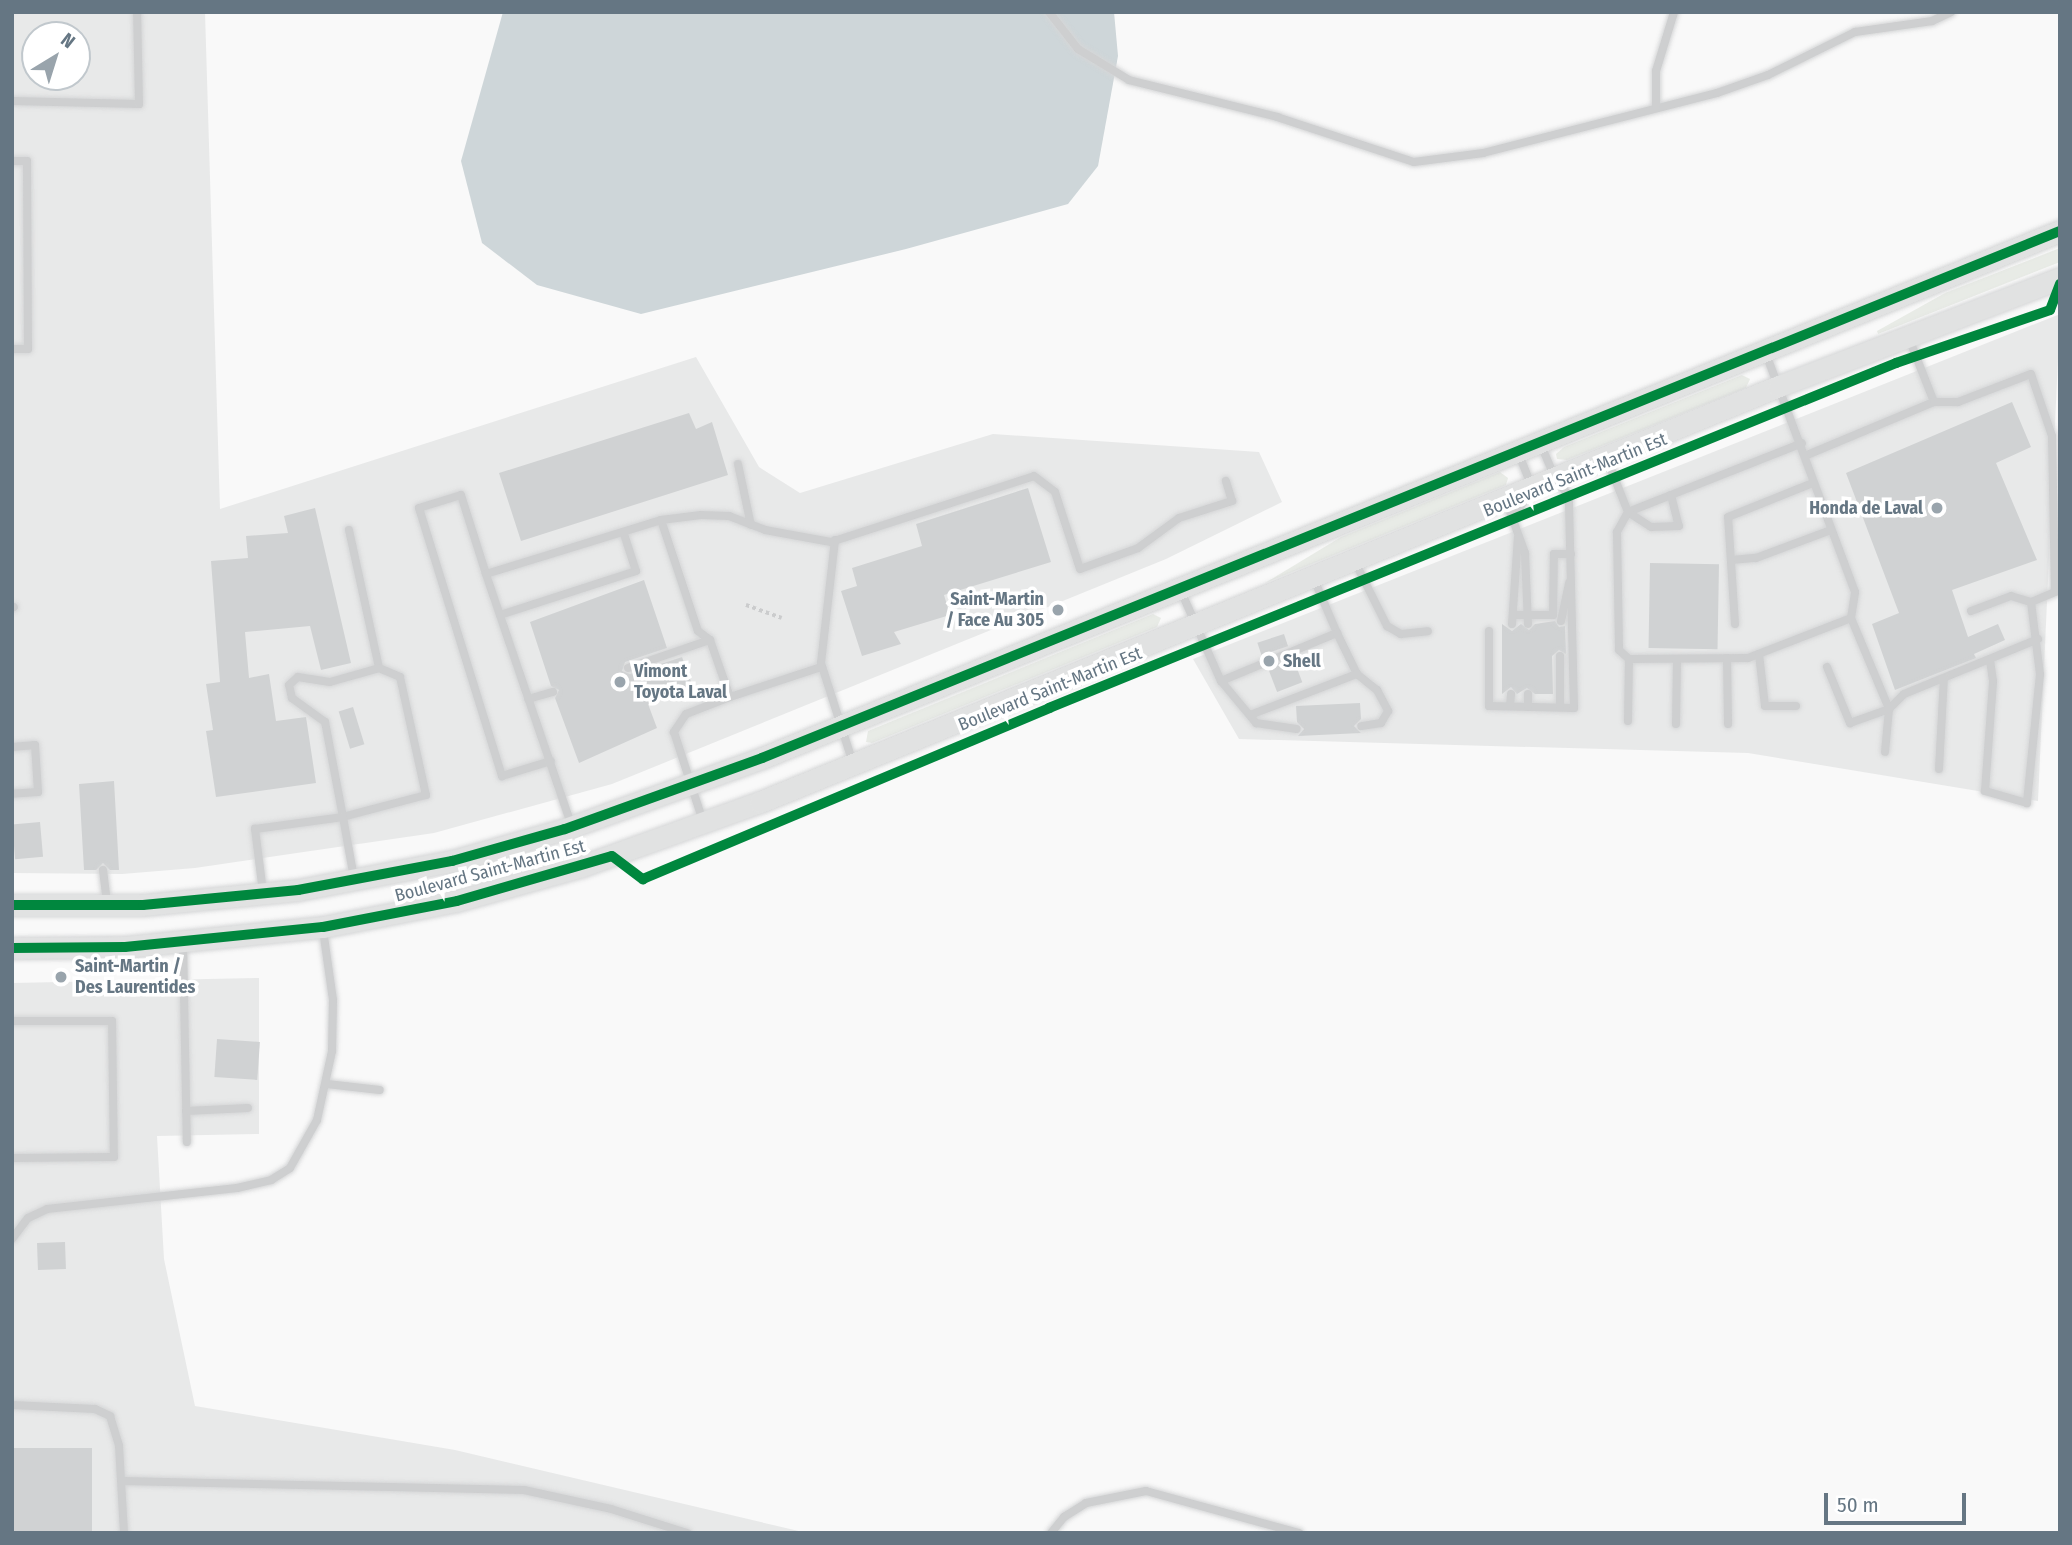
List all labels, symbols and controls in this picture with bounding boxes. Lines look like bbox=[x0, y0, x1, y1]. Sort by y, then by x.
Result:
north arrow bbox=[21, 21, 91, 91]
text: N bbox=[56, 28, 80, 53]
street label: Boulevard Saint-Martin Est bbox=[1480, 428, 1670, 522]
place label: Honda de Laval bbox=[1809, 497, 1923, 519]
marker: Honda de Laval bbox=[1929, 500, 1945, 516]
place label: Saint-Martin / Face Au 305 bbox=[946, 589, 1044, 632]
marker: Saint-Martin / Face Au 305 bbox=[1050, 602, 1066, 618]
street label: Boulevard Saint-Martin Est bbox=[955, 642, 1145, 736]
place label: Shell bbox=[1283, 650, 1321, 672]
marker: Shell bbox=[1261, 653, 1277, 669]
place label: Vimont Toyota Laval bbox=[634, 661, 727, 704]
marker: Vimont Toyota Laval bbox=[612, 674, 628, 690]
street label: Boulevard Saint-Martin Est bbox=[393, 835, 587, 907]
place label: Saint-Martin / Des Laurentides bbox=[75, 956, 195, 998]
marker: Saint-Martin / Des Laurentides bbox=[53, 969, 69, 985]
scale bar bbox=[1827, 1478, 1969, 1522]
text: 50 m bbox=[1837, 1492, 1879, 1518]

